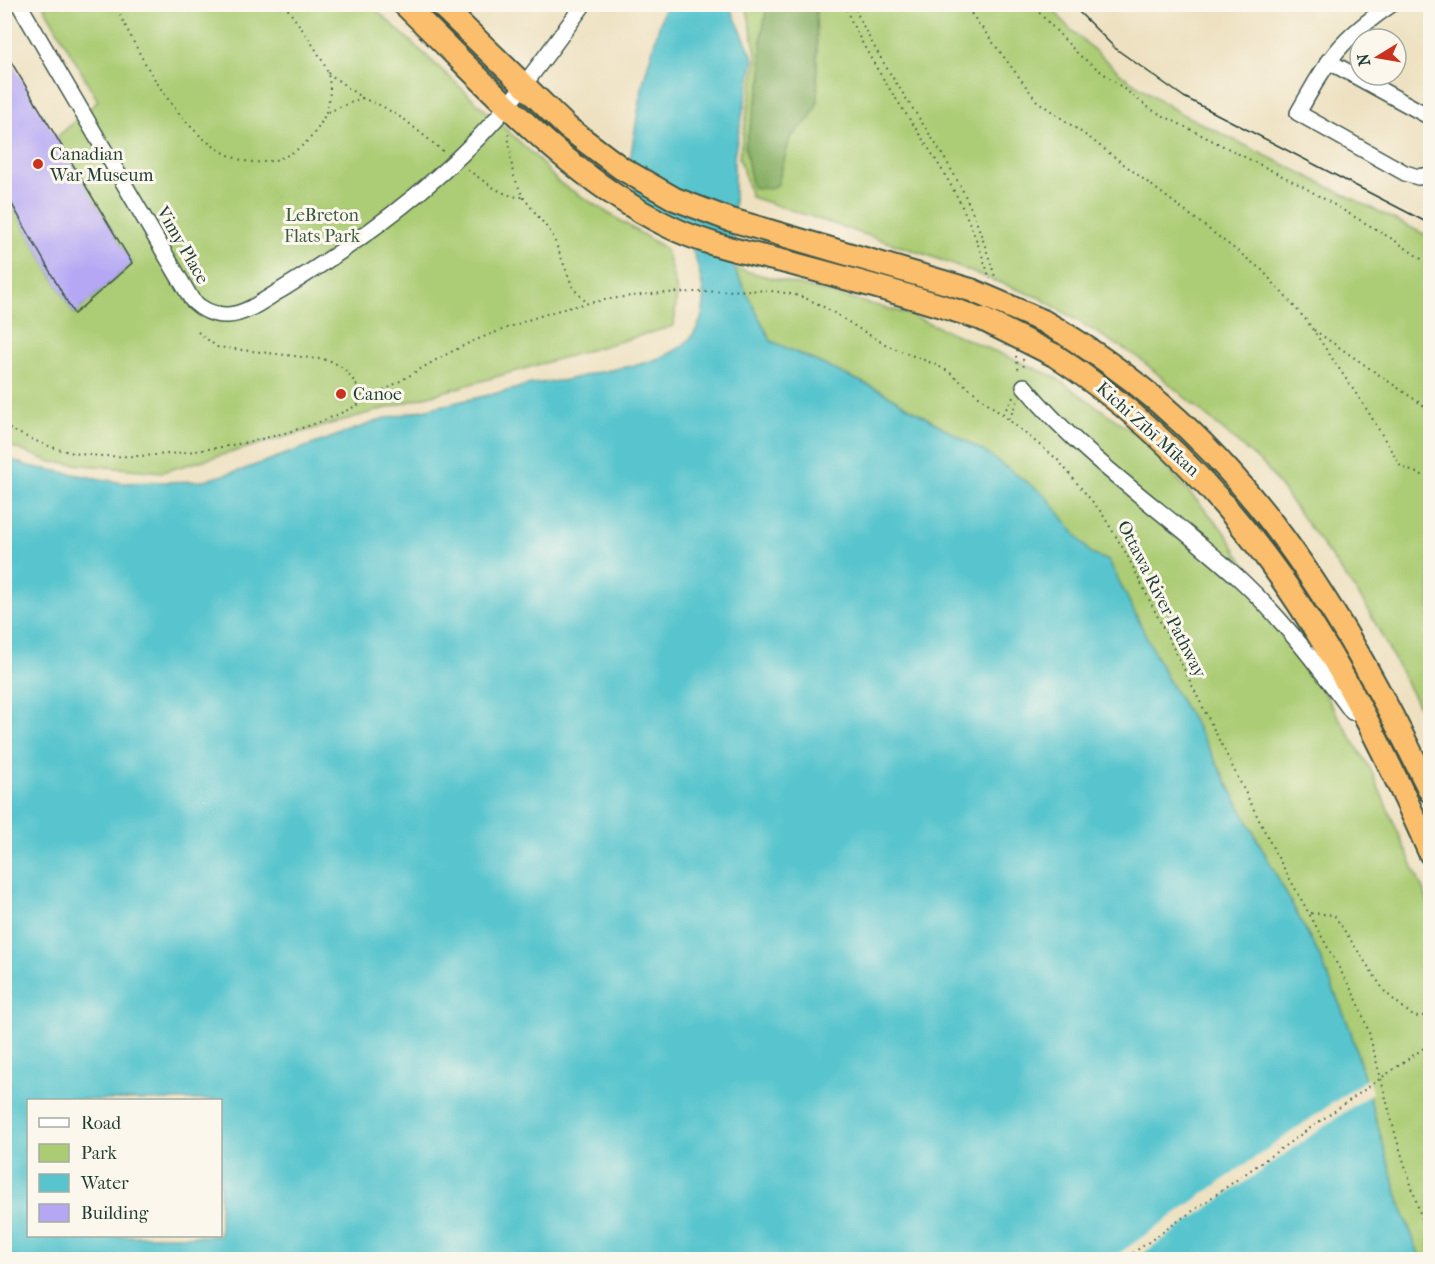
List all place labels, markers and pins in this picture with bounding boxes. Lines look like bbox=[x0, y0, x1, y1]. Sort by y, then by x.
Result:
place label: Canadian War Museum bbox=[49, 144, 153, 186]
marker: Canadian War Museum bbox=[31, 157, 45, 171]
place label: Canoe bbox=[353, 384, 402, 405]
marker: Canoe bbox=[334, 387, 348, 401]

